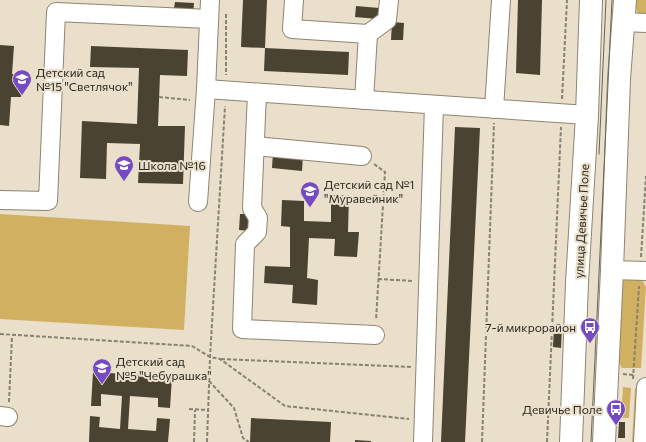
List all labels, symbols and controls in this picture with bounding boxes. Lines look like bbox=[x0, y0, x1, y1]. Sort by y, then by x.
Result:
place label: Детский сад №15 "Светлячок" bbox=[36, 65, 133, 93]
school or university icon: Детский сад №15 "Светлячок" bbox=[11, 68, 33, 96]
school or university icon: Школа №16 bbox=[113, 154, 135, 182]
place label: Школа №16 bbox=[138, 158, 206, 172]
street label: улица Девичье Поле bbox=[571, 163, 591, 279]
place label: Детский сад №1 "Муравейник" bbox=[324, 177, 414, 205]
school or university icon: Детский сад №1 "Муравейник" bbox=[299, 180, 321, 208]
bus stop icon: 7-й микрорайон bbox=[579, 316, 601, 344]
place label: 7-й микрорайон bbox=[485, 320, 576, 334]
place label: Детский сад №5 "Чебурашка" bbox=[116, 354, 212, 382]
school or university icon: Детский сад №5 "Чебурашка" bbox=[91, 357, 113, 385]
bus stop icon: Девичье Поле bbox=[605, 398, 627, 426]
place label: Девичье Поле bbox=[523, 402, 602, 416]

